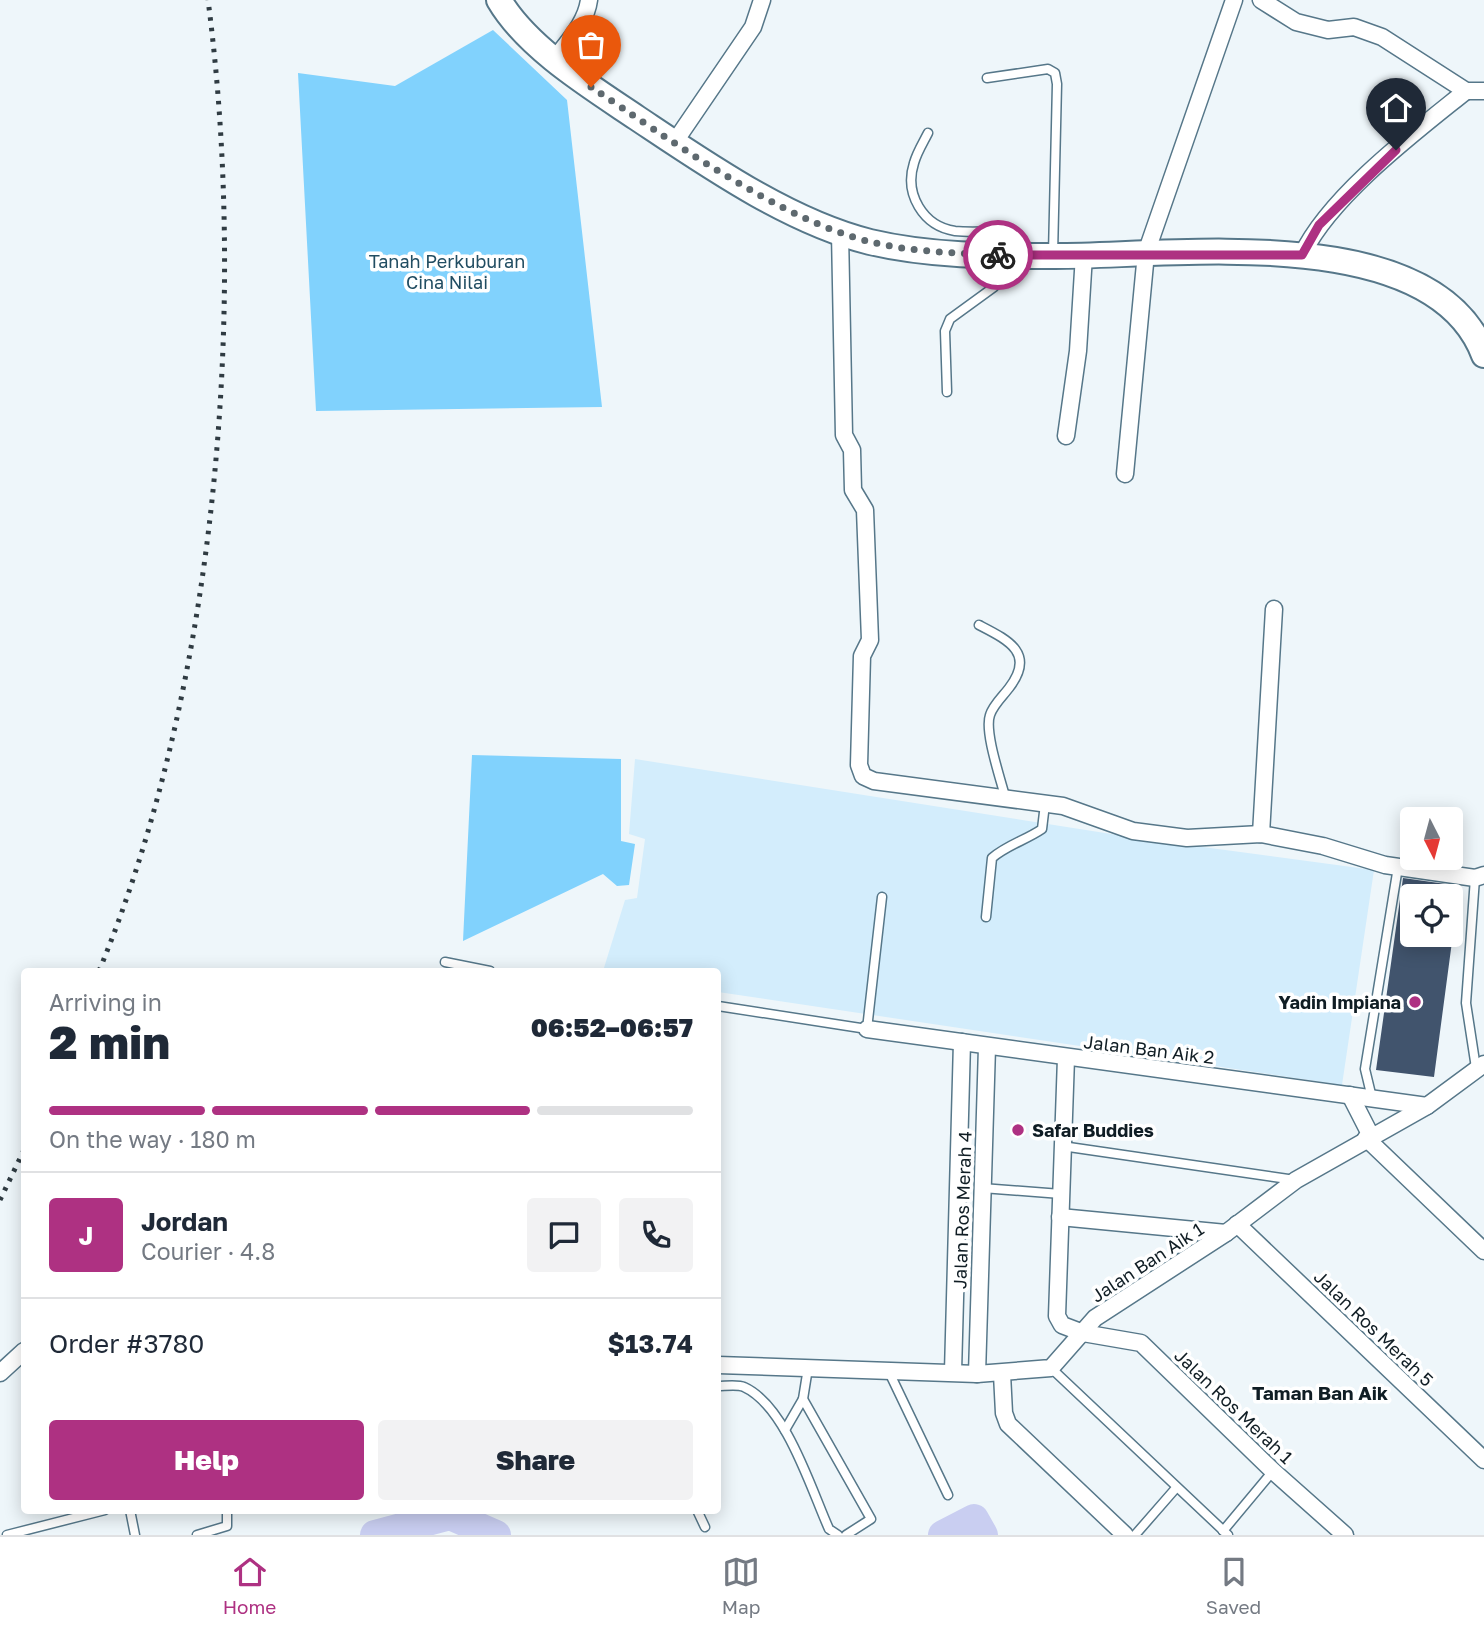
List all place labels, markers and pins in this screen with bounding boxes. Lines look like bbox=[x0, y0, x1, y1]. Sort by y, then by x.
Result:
pin bbox=[561, 15, 621, 87]
pin bbox=[1366, 78, 1426, 150]
place label: Yadin Impiana bbox=[1278, 991, 1401, 1013]
marker: Yadin Impiana bbox=[1407, 994, 1423, 1010]
place label: Safar Buddies bbox=[1032, 1119, 1154, 1141]
marker: Safar Buddies bbox=[1010, 1122, 1026, 1138]

